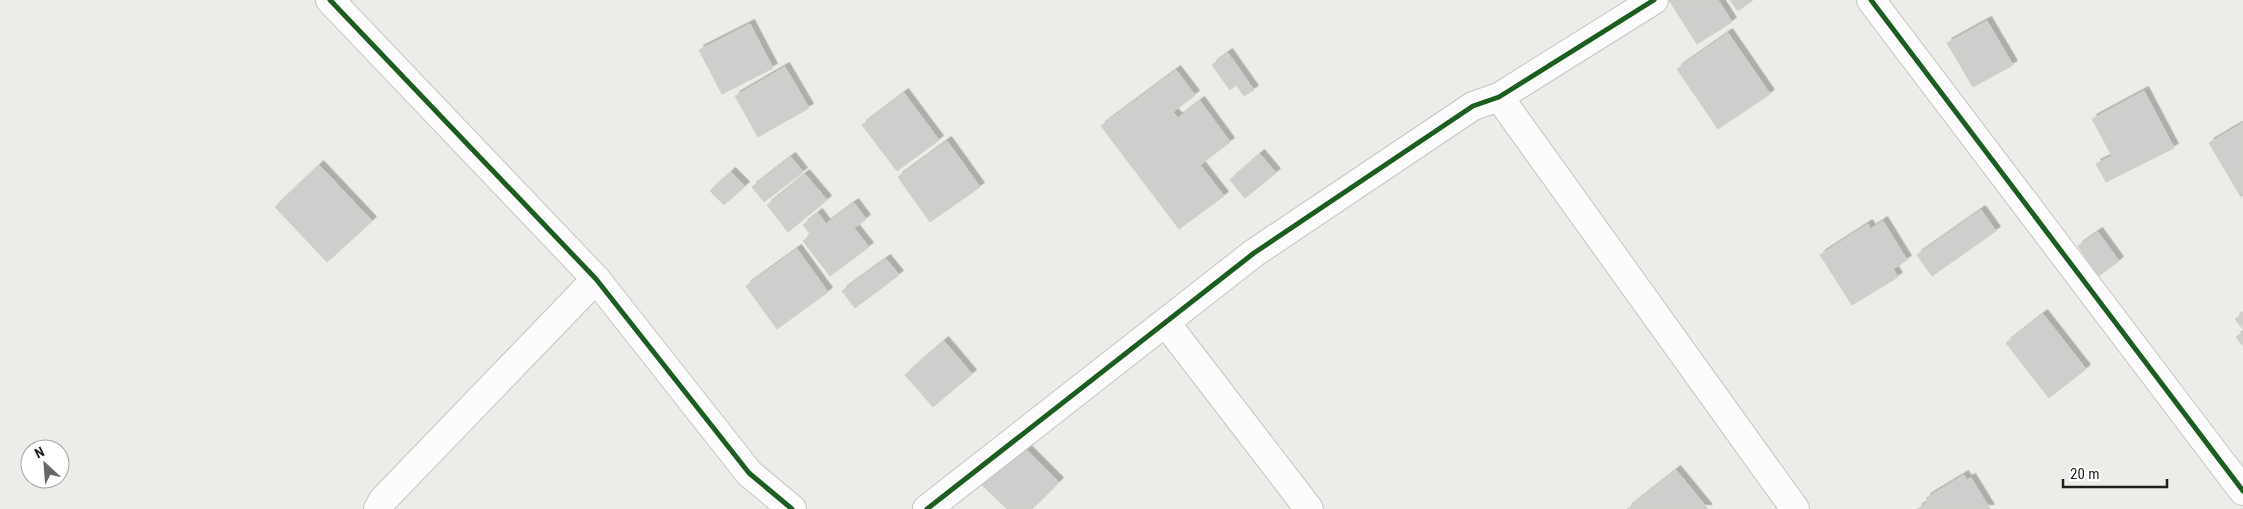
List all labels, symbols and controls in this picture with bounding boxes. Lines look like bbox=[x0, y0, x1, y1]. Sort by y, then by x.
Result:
north arrow bbox=[20, 439, 70, 489]
text: N bbox=[32, 443, 47, 461]
scale bar bbox=[2063, 456, 2167, 488]
text: 20 m bbox=[2070, 465, 2100, 483]

